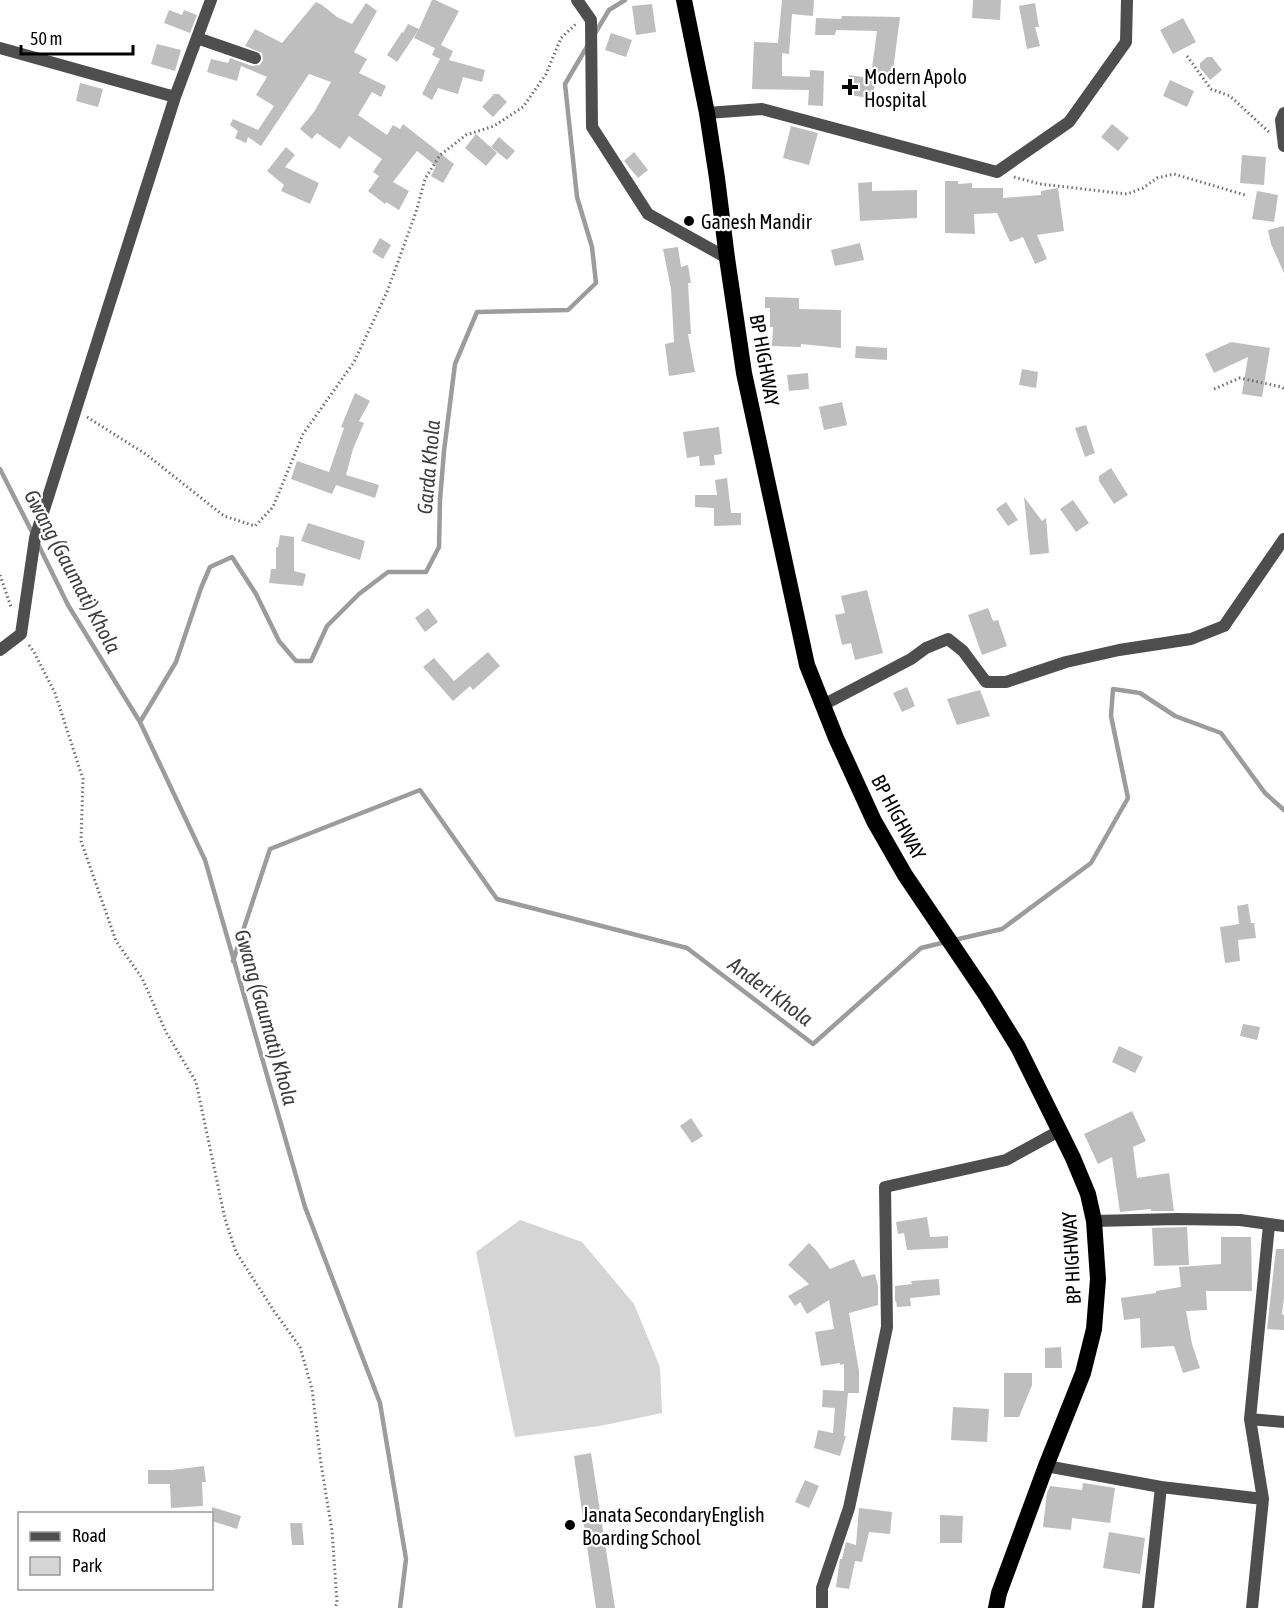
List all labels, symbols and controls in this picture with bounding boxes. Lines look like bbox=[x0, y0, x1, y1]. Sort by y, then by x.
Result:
scale bar bbox=[21, 18, 134, 56]
text: 50 m bbox=[30, 28, 62, 49]
place label: Modern Apolo Hospital bbox=[864, 65, 967, 111]
marker: Modern Apolo Hospital bbox=[841, 78, 859, 96]
place label: Ganesh Mandir bbox=[701, 210, 813, 233]
marker: Ganesh Mandir bbox=[682, 214, 696, 228]
street label: BP HIGHWAY bbox=[746, 312, 784, 408]
water label: Garda Khola bbox=[412, 419, 444, 515]
water label: Gwang (Gaumati) Khola bbox=[20, 485, 126, 657]
street label: BP HIGHWAY bbox=[867, 771, 931, 863]
water label: Gwang (Gaumati) Khola bbox=[230, 927, 304, 1108]
water label: Anderi Khola bbox=[723, 951, 818, 1031]
street label: BP HIGHWAY bbox=[1057, 1211, 1085, 1305]
place label: Janata SecondaryEnglish Boarding School bbox=[582, 1503, 765, 1549]
legend bbox=[18, 1512, 213, 1590]
marker: Janata SecondaryEnglish Boarding School bbox=[563, 1518, 577, 1532]
text: Road bbox=[72, 1525, 106, 1546]
text: Park bbox=[72, 1555, 102, 1576]

